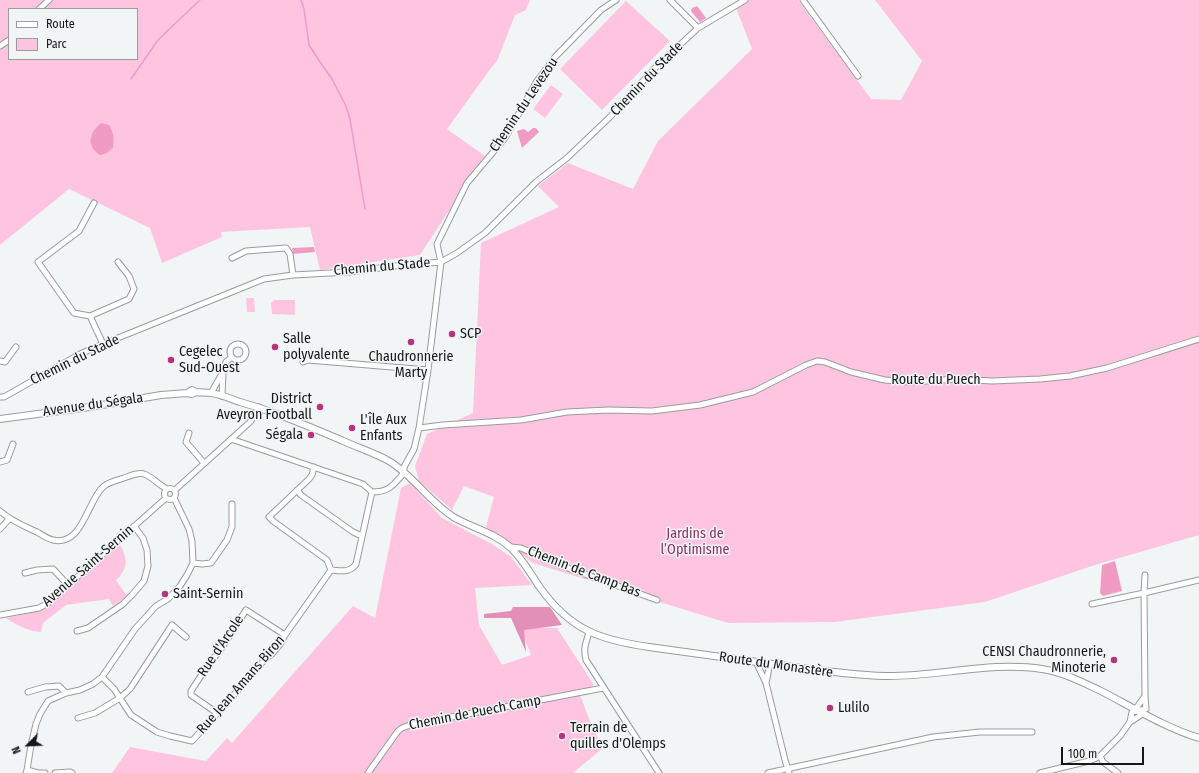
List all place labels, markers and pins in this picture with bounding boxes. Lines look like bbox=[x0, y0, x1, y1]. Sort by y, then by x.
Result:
place label: SCP bbox=[460, 326, 481, 342]
marker: SCP bbox=[447, 329, 457, 339]
place label: Salle polyvalente bbox=[283, 331, 350, 364]
marker: Chaudronnerie Marty bbox=[406, 337, 416, 347]
marker: Salle polyvalente bbox=[270, 342, 280, 352]
place label: Cegelec Sud-Ouest bbox=[179, 344, 240, 376]
place label: Chaudronnerie Marty bbox=[369, 349, 453, 382]
marker: Cegelec Sud-Ouest bbox=[166, 355, 176, 365]
place label: District Aveyron Football bbox=[216, 391, 312, 424]
marker: District Aveyron Football bbox=[315, 402, 325, 412]
place label: L'île Aux Enfants bbox=[360, 412, 407, 444]
marker: L'île Aux Enfants bbox=[347, 423, 357, 433]
place label: Ségala bbox=[266, 427, 303, 443]
marker: Ségala bbox=[306, 430, 316, 440]
place label: Saint-Sernin bbox=[173, 586, 243, 602]
marker: Saint-Sernin bbox=[160, 589, 170, 599]
place label: CENSI Chaudronnerie, Minoterie bbox=[982, 644, 1106, 676]
marker: CENSI Chaudronnerie, Minoterie bbox=[1109, 655, 1119, 665]
place label: Lulilo bbox=[838, 700, 870, 716]
marker: Lulilo bbox=[825, 703, 835, 713]
place label: Terrain de quilles d'Olemps bbox=[570, 720, 666, 752]
marker: Terrain de quilles d'Olemps bbox=[557, 731, 567, 741]

